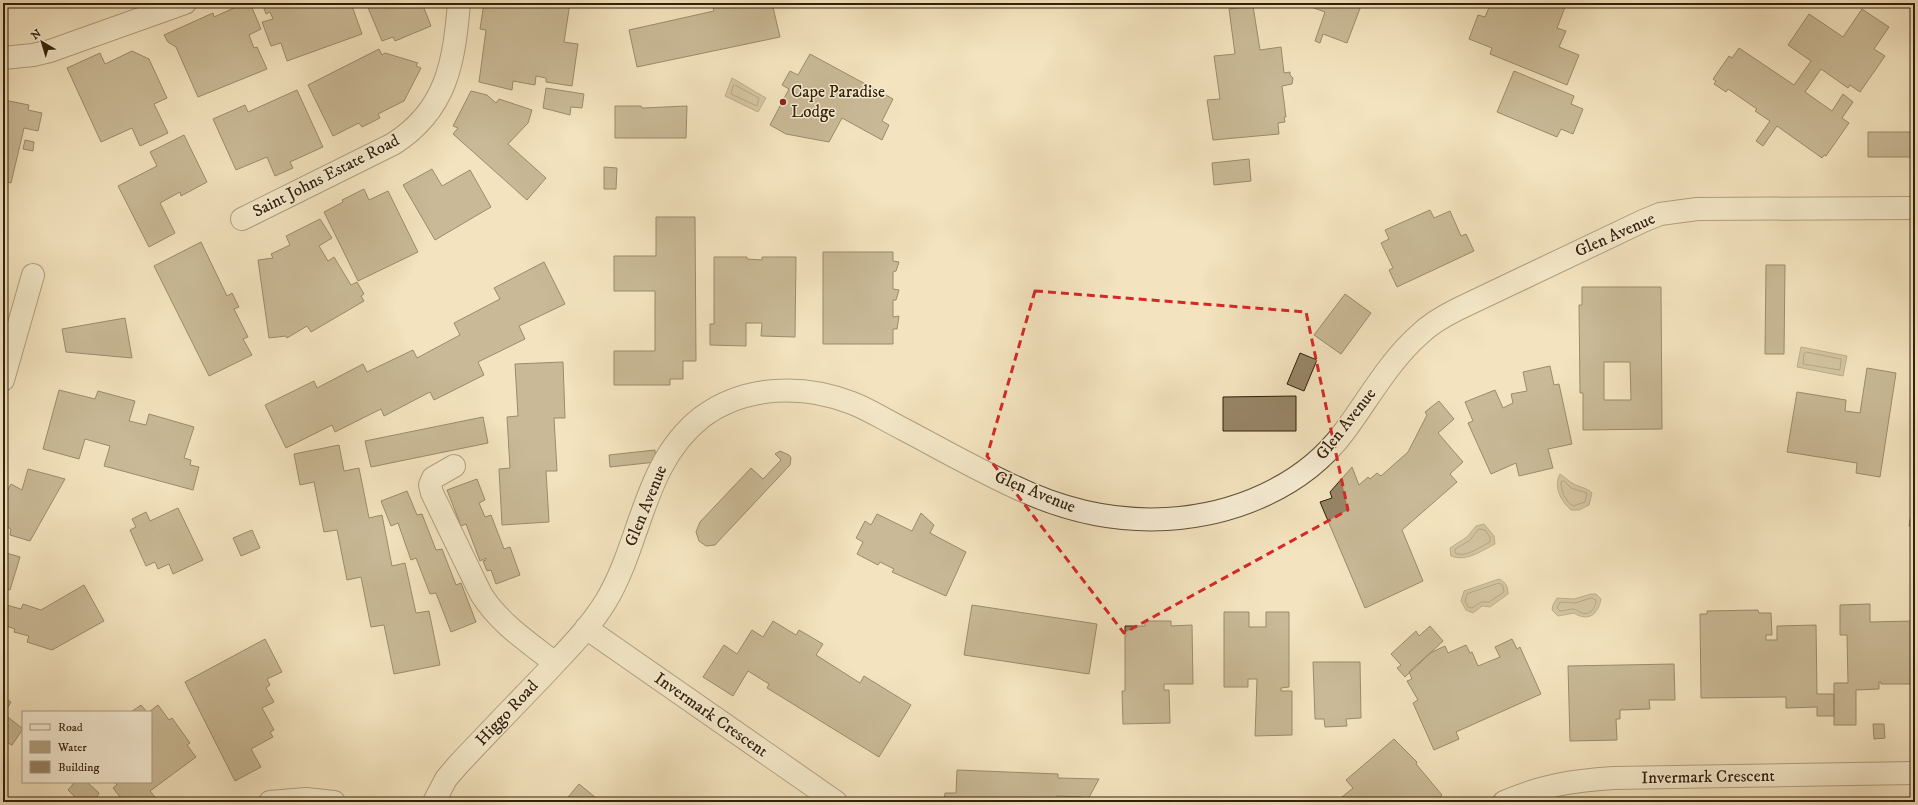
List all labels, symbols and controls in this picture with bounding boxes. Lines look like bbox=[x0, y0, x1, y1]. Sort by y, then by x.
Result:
north arrow bbox=[22, 22, 62, 62]
text: N bbox=[29, 27, 44, 43]
place label: Cape Paradise Lodge bbox=[791, 81, 885, 123]
marker: Cape Paradise Lodge bbox=[778, 97, 788, 107]
street label: Saint Johns Estate Road bbox=[249, 129, 404, 223]
street label: Glen Avenue bbox=[1571, 208, 1659, 262]
street label: Glen Avenue bbox=[1311, 384, 1381, 464]
street label: Glen Avenue bbox=[620, 462, 672, 550]
street label: Glen Avenue bbox=[991, 466, 1079, 518]
street label: Invermark Crescent bbox=[650, 668, 773, 763]
street label: Higgo Road bbox=[471, 675, 543, 751]
legend bbox=[22, 711, 152, 783]
text: Road bbox=[58, 720, 83, 735]
text: Water bbox=[57, 740, 87, 755]
text: Building bbox=[58, 760, 99, 775]
street label: Invermark Crescent bbox=[1641, 765, 1776, 789]

